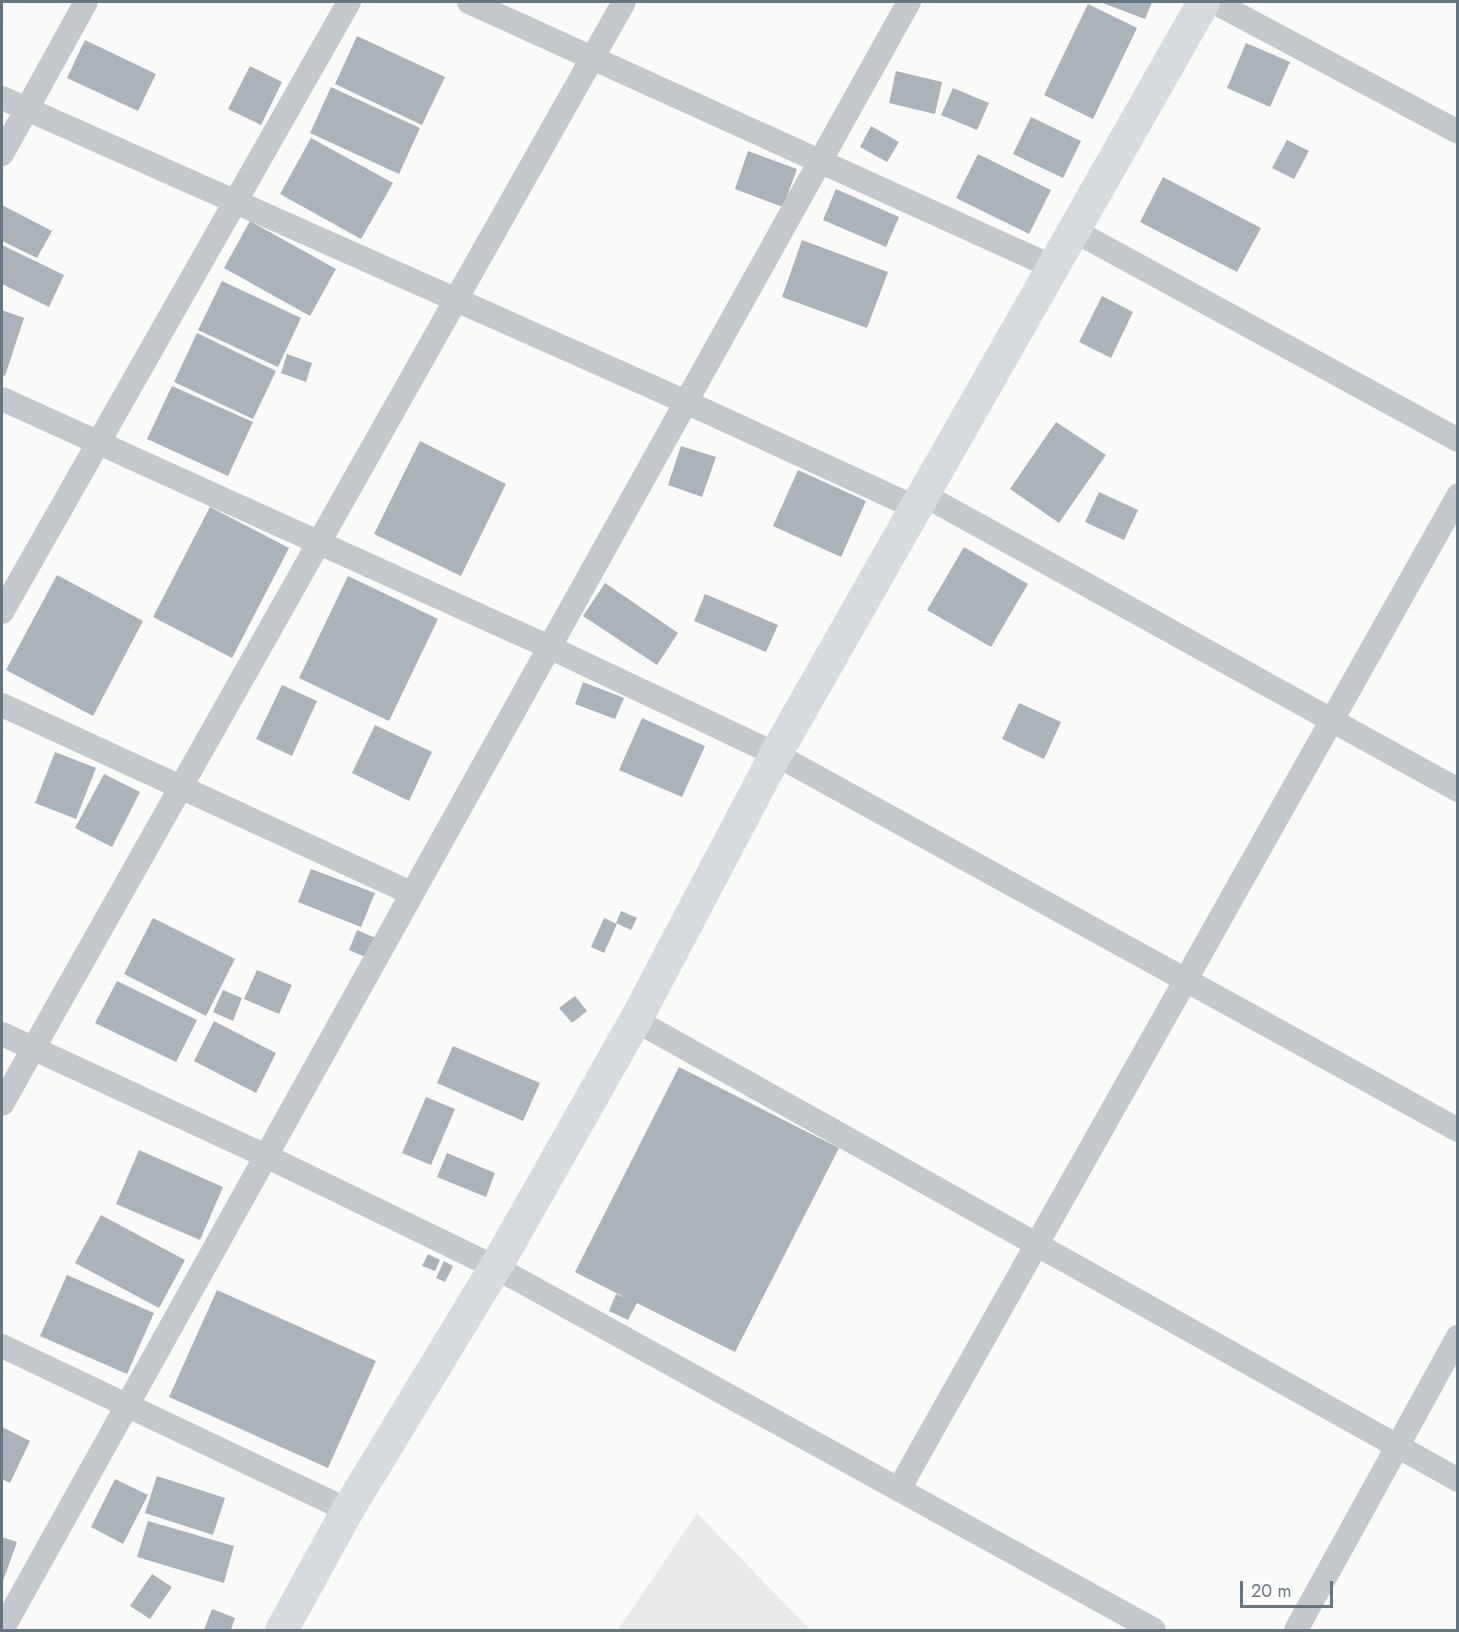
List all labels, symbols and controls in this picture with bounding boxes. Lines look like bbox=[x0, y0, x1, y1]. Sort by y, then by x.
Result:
scale bar bbox=[1243, 1569, 1336, 1607]
text: 20 m bbox=[1251, 1578, 1291, 1604]

